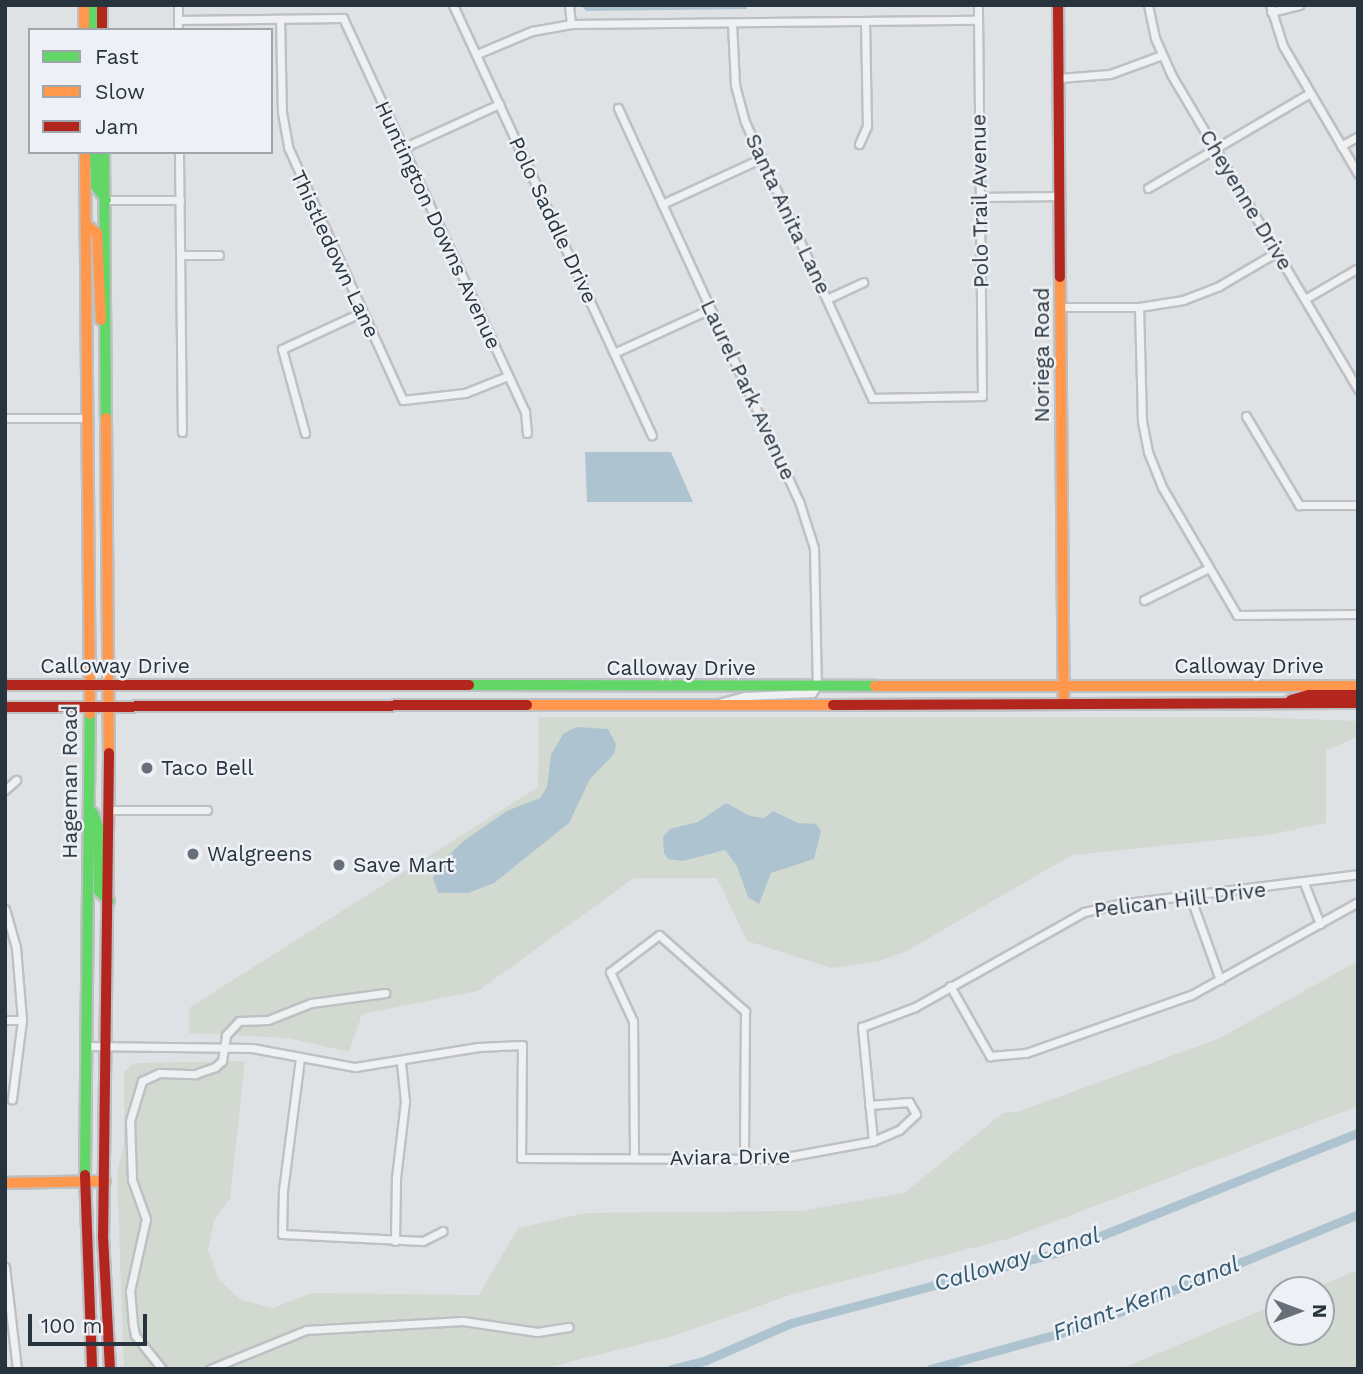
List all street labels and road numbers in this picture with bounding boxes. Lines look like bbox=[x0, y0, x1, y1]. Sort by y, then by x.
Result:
street label: Huntington Downs Avenue bbox=[369, 97, 507, 353]
street label: Polo Trail Avenue bbox=[966, 113, 994, 289]
street label: Cheyenne Drive bbox=[1194, 125, 1298, 275]
street label: Santa Anita Lane bbox=[739, 129, 837, 299]
street label: Polo Saddle Drive bbox=[503, 133, 603, 307]
street label: Thistledown Lane bbox=[285, 166, 385, 342]
street label: Noriega Road bbox=[1029, 287, 1055, 423]
street label: Laurel Park Avenue bbox=[695, 295, 801, 485]
street label: Calloway Drive bbox=[40, 653, 190, 679]
street label: Calloway Drive bbox=[1174, 653, 1324, 679]
street label: Calloway Drive bbox=[606, 655, 756, 681]
street label: Hageman Road bbox=[57, 705, 83, 859]
street label: Pelican Hill Drive bbox=[1092, 877, 1268, 923]
street label: Aviara Drive bbox=[669, 1143, 791, 1171]

